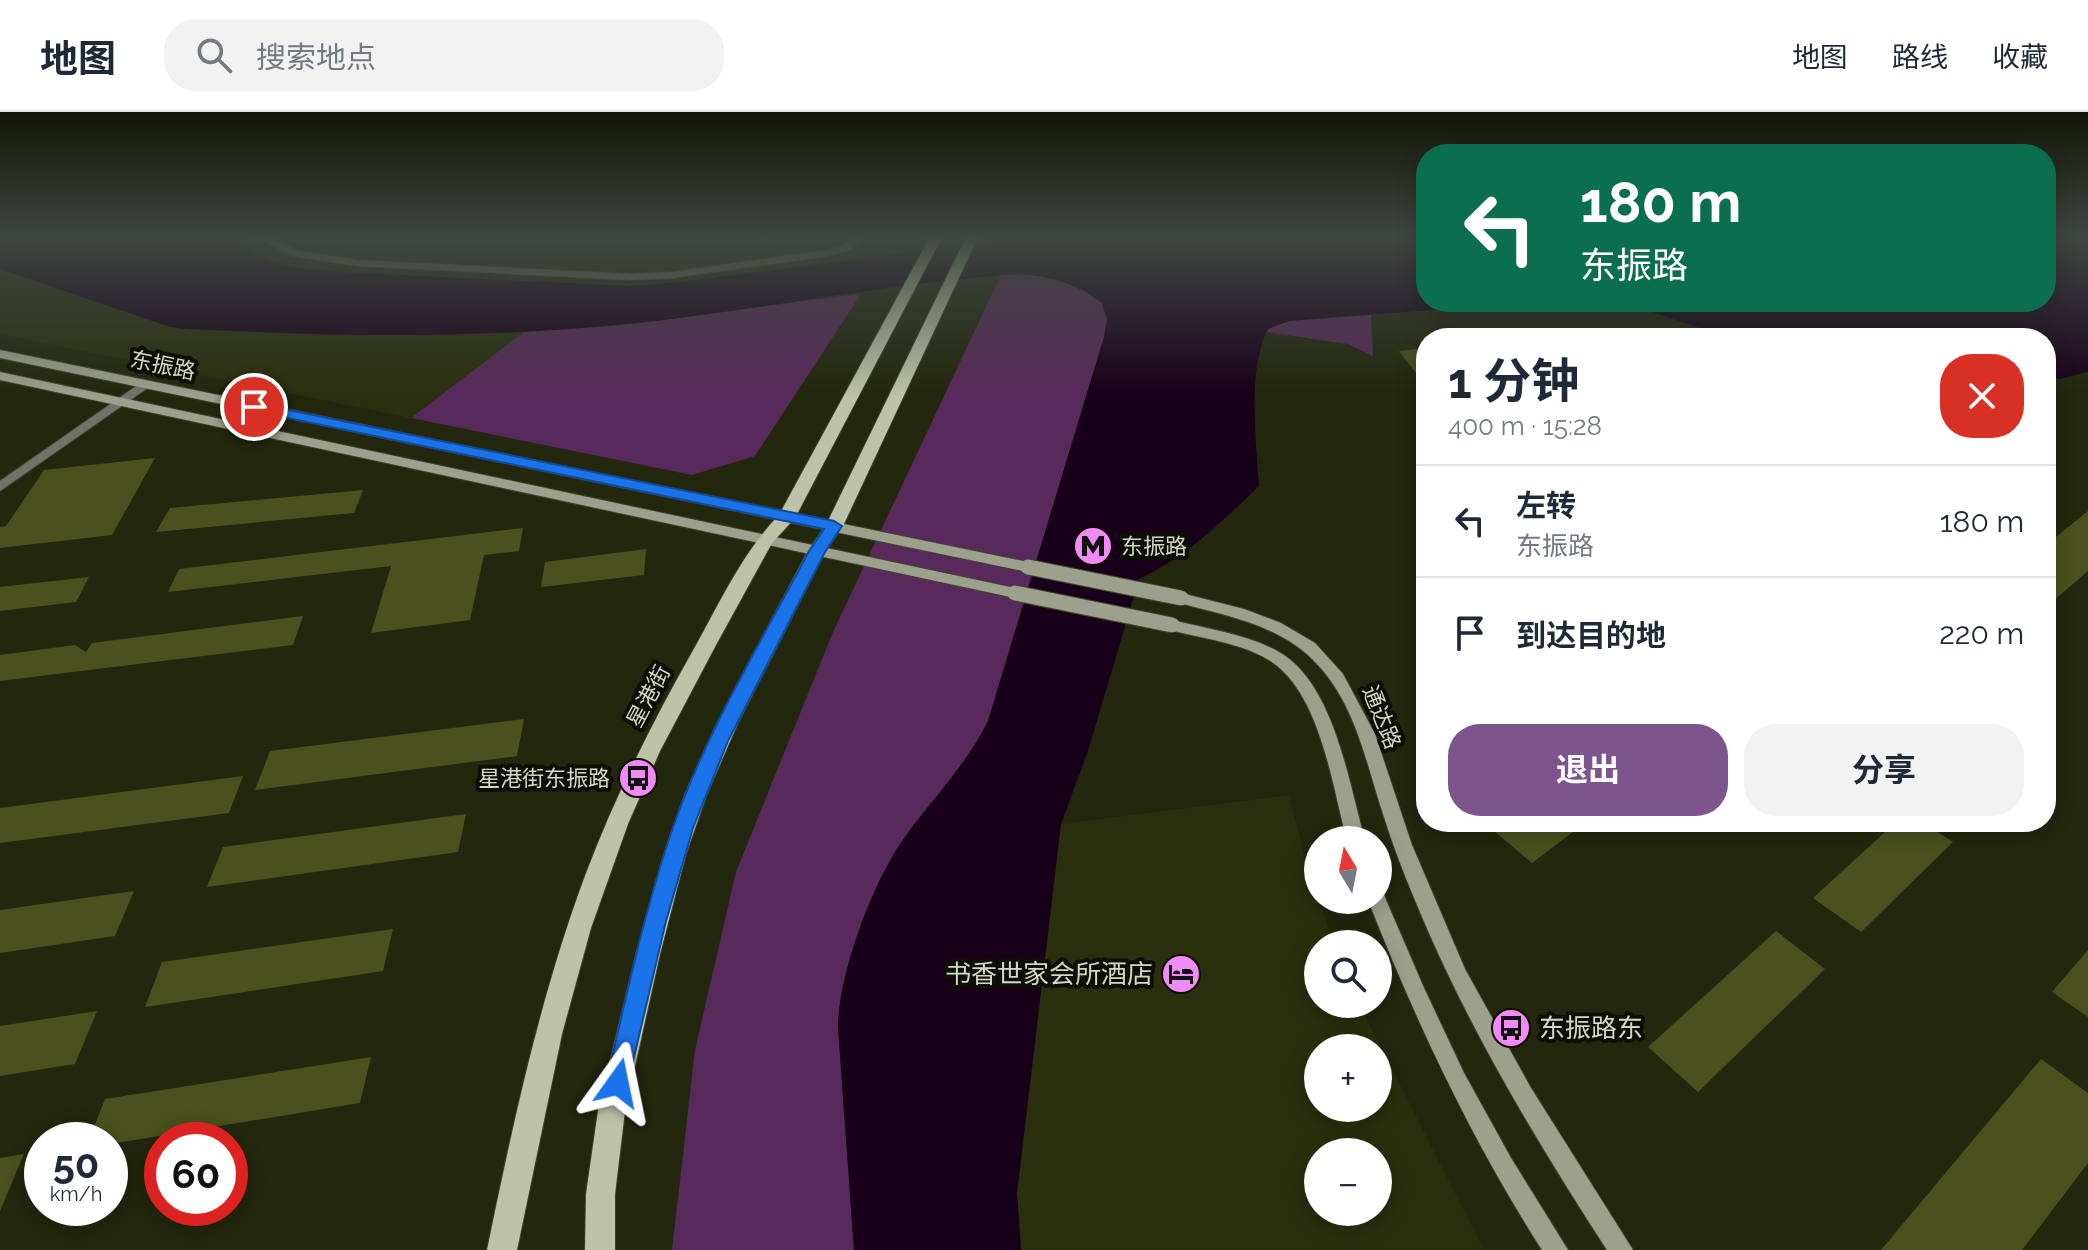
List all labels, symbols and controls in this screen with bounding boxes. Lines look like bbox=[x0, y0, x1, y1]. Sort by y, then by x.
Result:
search box bbox=[164, 19, 724, 91]
icon: search bbox=[192, 33, 236, 77]
text: 地图 bbox=[40, 36, 116, 81]
text: 搜索地点 bbox=[256, 40, 376, 75]
text: 地图 bbox=[1792, 41, 1848, 74]
text: 路线 bbox=[1892, 41, 1948, 74]
text: 收藏 bbox=[1992, 41, 2048, 74]
text: 180 m bbox=[1580, 169, 1741, 235]
icon: left bbox=[1448, 176, 1552, 280]
text: 东振路 bbox=[1580, 244, 1688, 286]
street label: 东振路 bbox=[128, 345, 198, 385]
text: 1 分钟 bbox=[1448, 353, 1579, 409]
button: close bbox=[1940, 354, 2024, 438]
pin bbox=[220, 373, 288, 441]
icon: arrive bbox=[232, 385, 276, 429]
text: 400 m · 15:28 bbox=[1448, 411, 1602, 441]
text: 左转 bbox=[1516, 488, 1576, 523]
icon: left bbox=[1448, 499, 1492, 543]
text: 180 m bbox=[1940, 504, 2024, 539]
metro station icon: 东振路 bbox=[1072, 525, 1114, 567]
text: 东振路 bbox=[1516, 531, 1594, 561]
place label: 东振路 bbox=[1121, 533, 1187, 559]
icon: arrive bbox=[1448, 611, 1492, 655]
text: 220 m bbox=[1939, 616, 2024, 651]
text: 到达目的地 bbox=[1516, 618, 1666, 653]
street label: 星港街 bbox=[621, 661, 675, 731]
street label: 通达路 bbox=[1358, 682, 1406, 752]
button: 退出 bbox=[1448, 724, 1728, 816]
button: 分享 bbox=[1744, 724, 2024, 816]
bus stop icon: 星港街东振路 bbox=[617, 757, 659, 799]
place label: 星港街东振路 bbox=[478, 765, 610, 791]
north arrow bbox=[1304, 826, 1392, 914]
map controls bbox=[1304, 826, 1392, 1226]
button: search bbox=[1304, 930, 1392, 1018]
hotel icon: 书香世家会所酒店 bbox=[1160, 953, 1202, 995]
place label: 书香世家会所酒店 bbox=[945, 959, 1153, 989]
bus stop icon: 东振路东 bbox=[1490, 1007, 1532, 1049]
place label: 东振路东 bbox=[1539, 1013, 1643, 1043]
button: + bbox=[1304, 1034, 1392, 1122]
position arrow bbox=[576, 1041, 660, 1125]
speed limit sign: 60 bbox=[144, 1122, 248, 1226]
button: − bbox=[1304, 1138, 1392, 1226]
text: 50 bbox=[53, 1140, 99, 1187]
text: km/h bbox=[50, 1182, 102, 1206]

